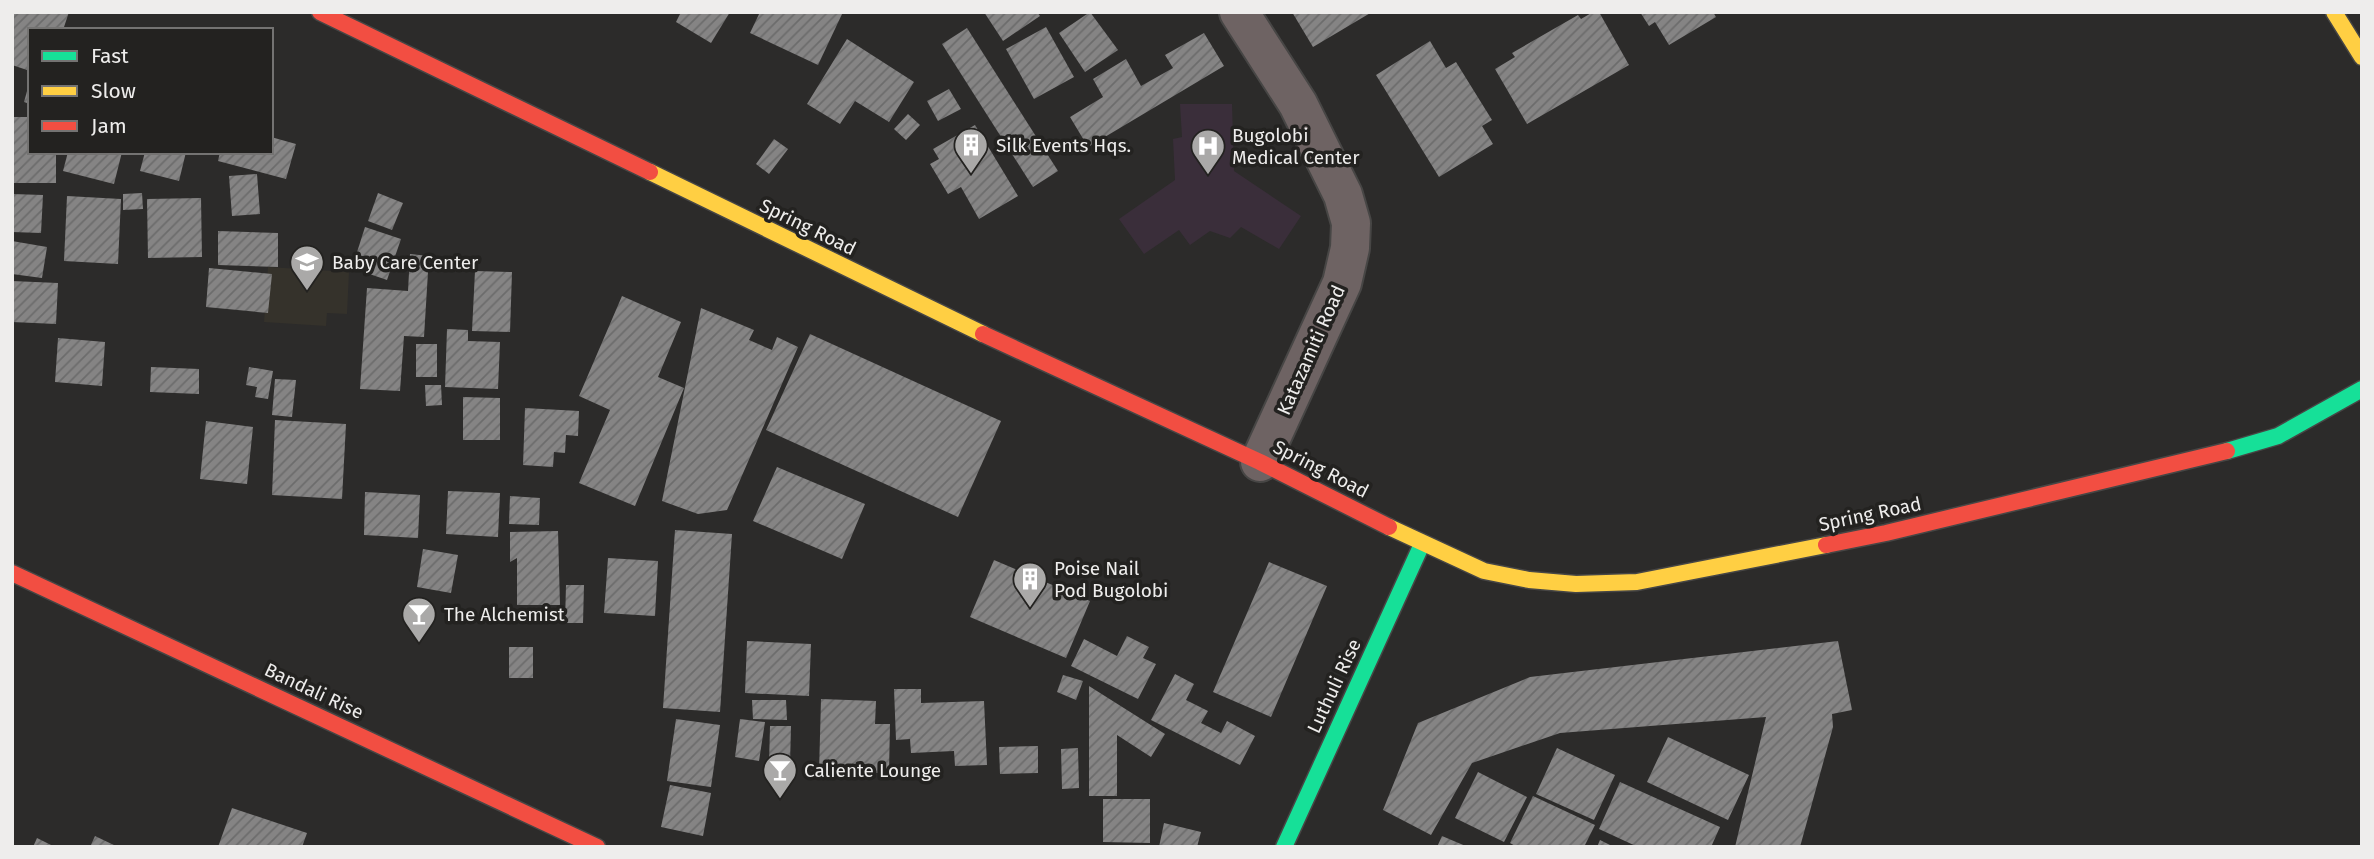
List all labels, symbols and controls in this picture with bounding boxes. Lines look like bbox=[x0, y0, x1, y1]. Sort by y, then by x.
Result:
legend bbox=[28, 28, 273, 154]
text: Fast bbox=[91, 43, 129, 69]
text: Slow bbox=[91, 78, 136, 104]
text: Jam bbox=[91, 113, 127, 139]
place label: Bugolobi Medical Center bbox=[1232, 124, 1360, 169]
building icon: Silk Events Hqs. bbox=[952, 126, 990, 175]
hospital icon: Bugolobi Medical Center bbox=[1189, 127, 1227, 176]
place label: Silk Events Hqs. bbox=[996, 134, 1131, 157]
street label: Spring Road bbox=[756, 194, 860, 260]
school or university icon: Baby Care Center bbox=[288, 243, 326, 292]
place label: Baby Care Center bbox=[332, 251, 479, 274]
street label: Katazamiti Road bbox=[1272, 282, 1350, 418]
street label: Spring Road bbox=[1269, 435, 1373, 503]
street label: Spring Road bbox=[1817, 492, 1923, 536]
place label: Poise Nail Pod Bugolobi bbox=[1054, 557, 1168, 602]
building icon: Poise Nail Pod Bugolobi bbox=[1011, 560, 1049, 609]
bar icon: The Alchemist bbox=[400, 595, 438, 644]
place label: The Alchemist bbox=[444, 603, 565, 626]
street label: Luthuli Rise bbox=[1302, 635, 1366, 737]
street label: Bandali Rise bbox=[261, 658, 367, 724]
bar icon: Caliente Lounge bbox=[761, 751, 799, 800]
place label: Caliente Lounge bbox=[804, 759, 941, 782]

